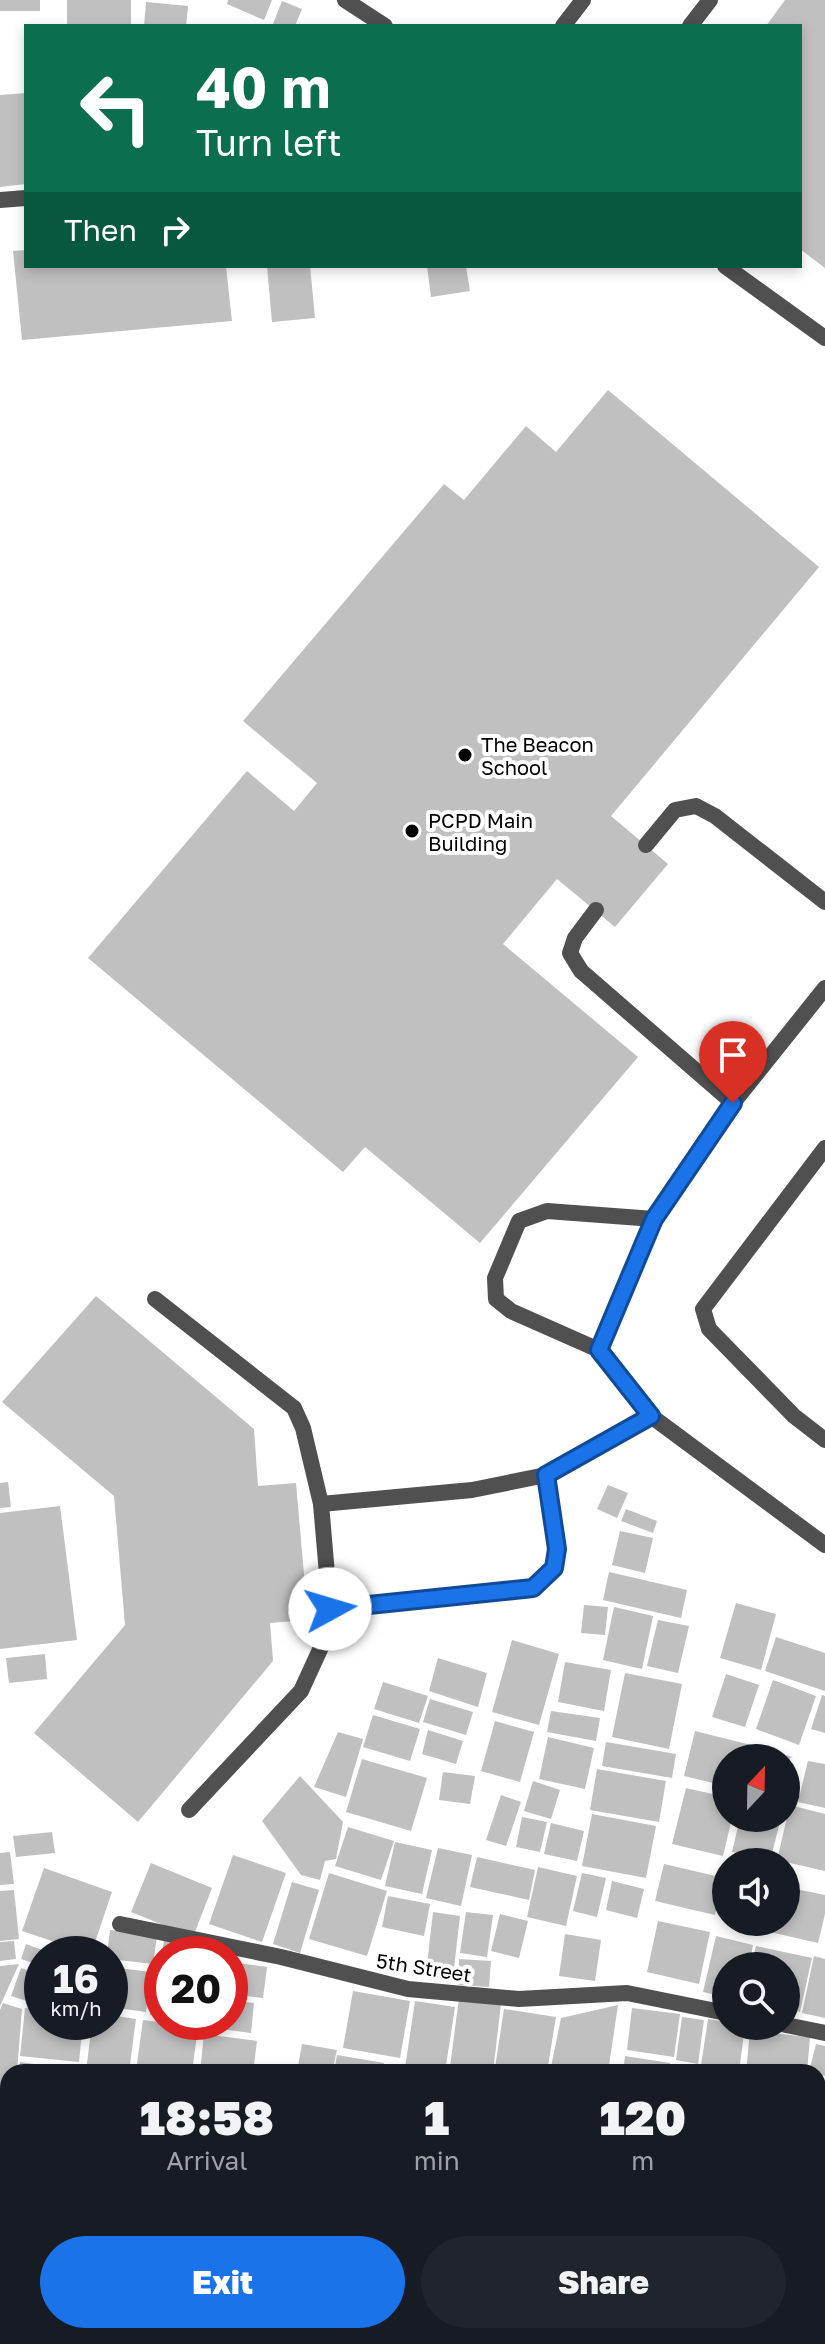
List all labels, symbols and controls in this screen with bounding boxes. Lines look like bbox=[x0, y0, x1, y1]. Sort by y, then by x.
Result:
text: 40 m bbox=[196, 53, 330, 120]
icon: left bbox=[64, 56, 168, 160]
text: Turn left bbox=[196, 121, 342, 164]
icon: right bbox=[153, 208, 197, 252]
text: Then bbox=[64, 212, 137, 248]
place label: The Beacon School bbox=[481, 732, 594, 779]
marker: The Beacon School bbox=[456, 746, 474, 764]
place label: PCPD Main Building bbox=[428, 808, 533, 855]
marker: PCPD Main Building bbox=[403, 822, 421, 840]
pin bbox=[699, 1021, 767, 1103]
icon: arrive bbox=[711, 1033, 755, 1077]
position arrow bbox=[288, 1567, 372, 1651]
north arrow bbox=[712, 1744, 800, 1832]
map controls bbox=[712, 1744, 800, 2040]
button: sound bbox=[712, 1848, 800, 1936]
speed limit sign: 20 bbox=[144, 1936, 248, 2040]
street label: 5th Street bbox=[375, 1948, 473, 1986]
button: search bbox=[712, 1952, 800, 2040]
text: 16 bbox=[53, 1954, 99, 2002]
text: km/h bbox=[51, 1996, 101, 2020]
text: 18:58 bbox=[140, 2088, 274, 2146]
text: 1 bbox=[424, 2088, 449, 2146]
text: 120 bbox=[599, 2088, 686, 2146]
text: Arrival bbox=[166, 2145, 248, 2176]
text: min bbox=[414, 2145, 460, 2176]
text: m bbox=[631, 2145, 654, 2176]
button: Exit bbox=[40, 2236, 405, 2328]
button: Share bbox=[421, 2236, 786, 2328]

